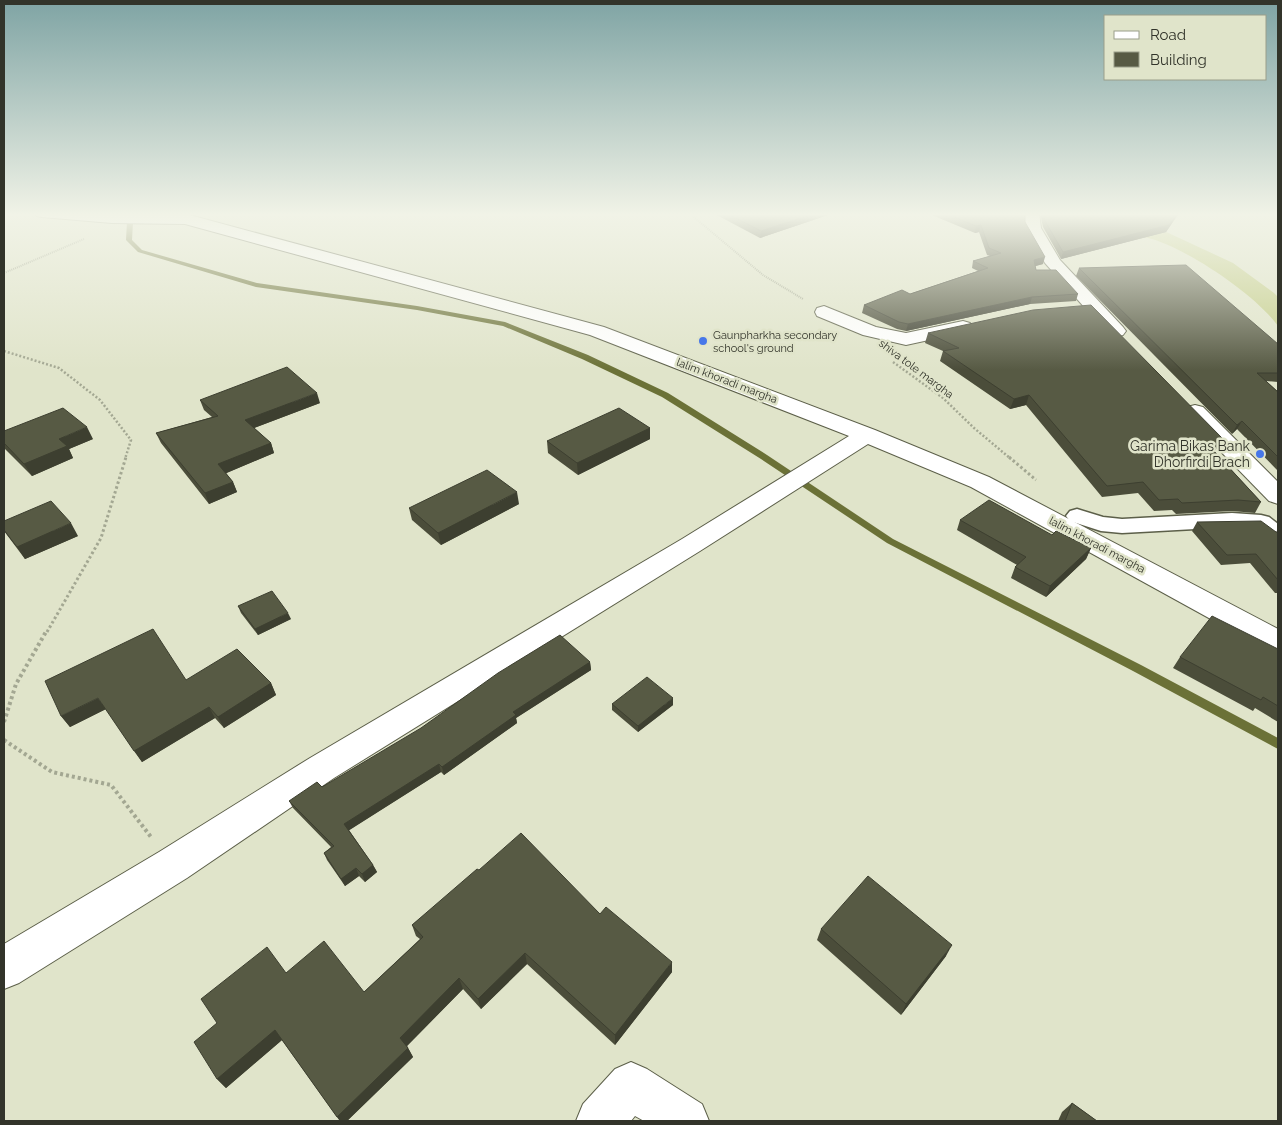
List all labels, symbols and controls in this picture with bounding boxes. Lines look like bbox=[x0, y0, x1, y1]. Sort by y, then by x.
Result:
legend bbox=[1104, 15, 1267, 80]
text: Road bbox=[1150, 26, 1186, 44]
text: Building bbox=[1150, 51, 1207, 69]
place label: Gaunpharkha secondary school's ground bbox=[713, 329, 837, 355]
marker: Gaunpharkha secondary school's ground bbox=[697, 335, 709, 347]
street label: shiva tole margha bbox=[876, 337, 956, 401]
street label: lalim khoradi margha bbox=[675, 356, 779, 406]
place label: Garima Bikas Bank Dhorfirdi Brach bbox=[1130, 438, 1251, 470]
marker: Garima Bikas Bank Dhorfirdi Brach bbox=[1254, 448, 1266, 460]
street label: lalim khoradi margha bbox=[1047, 514, 1147, 576]

